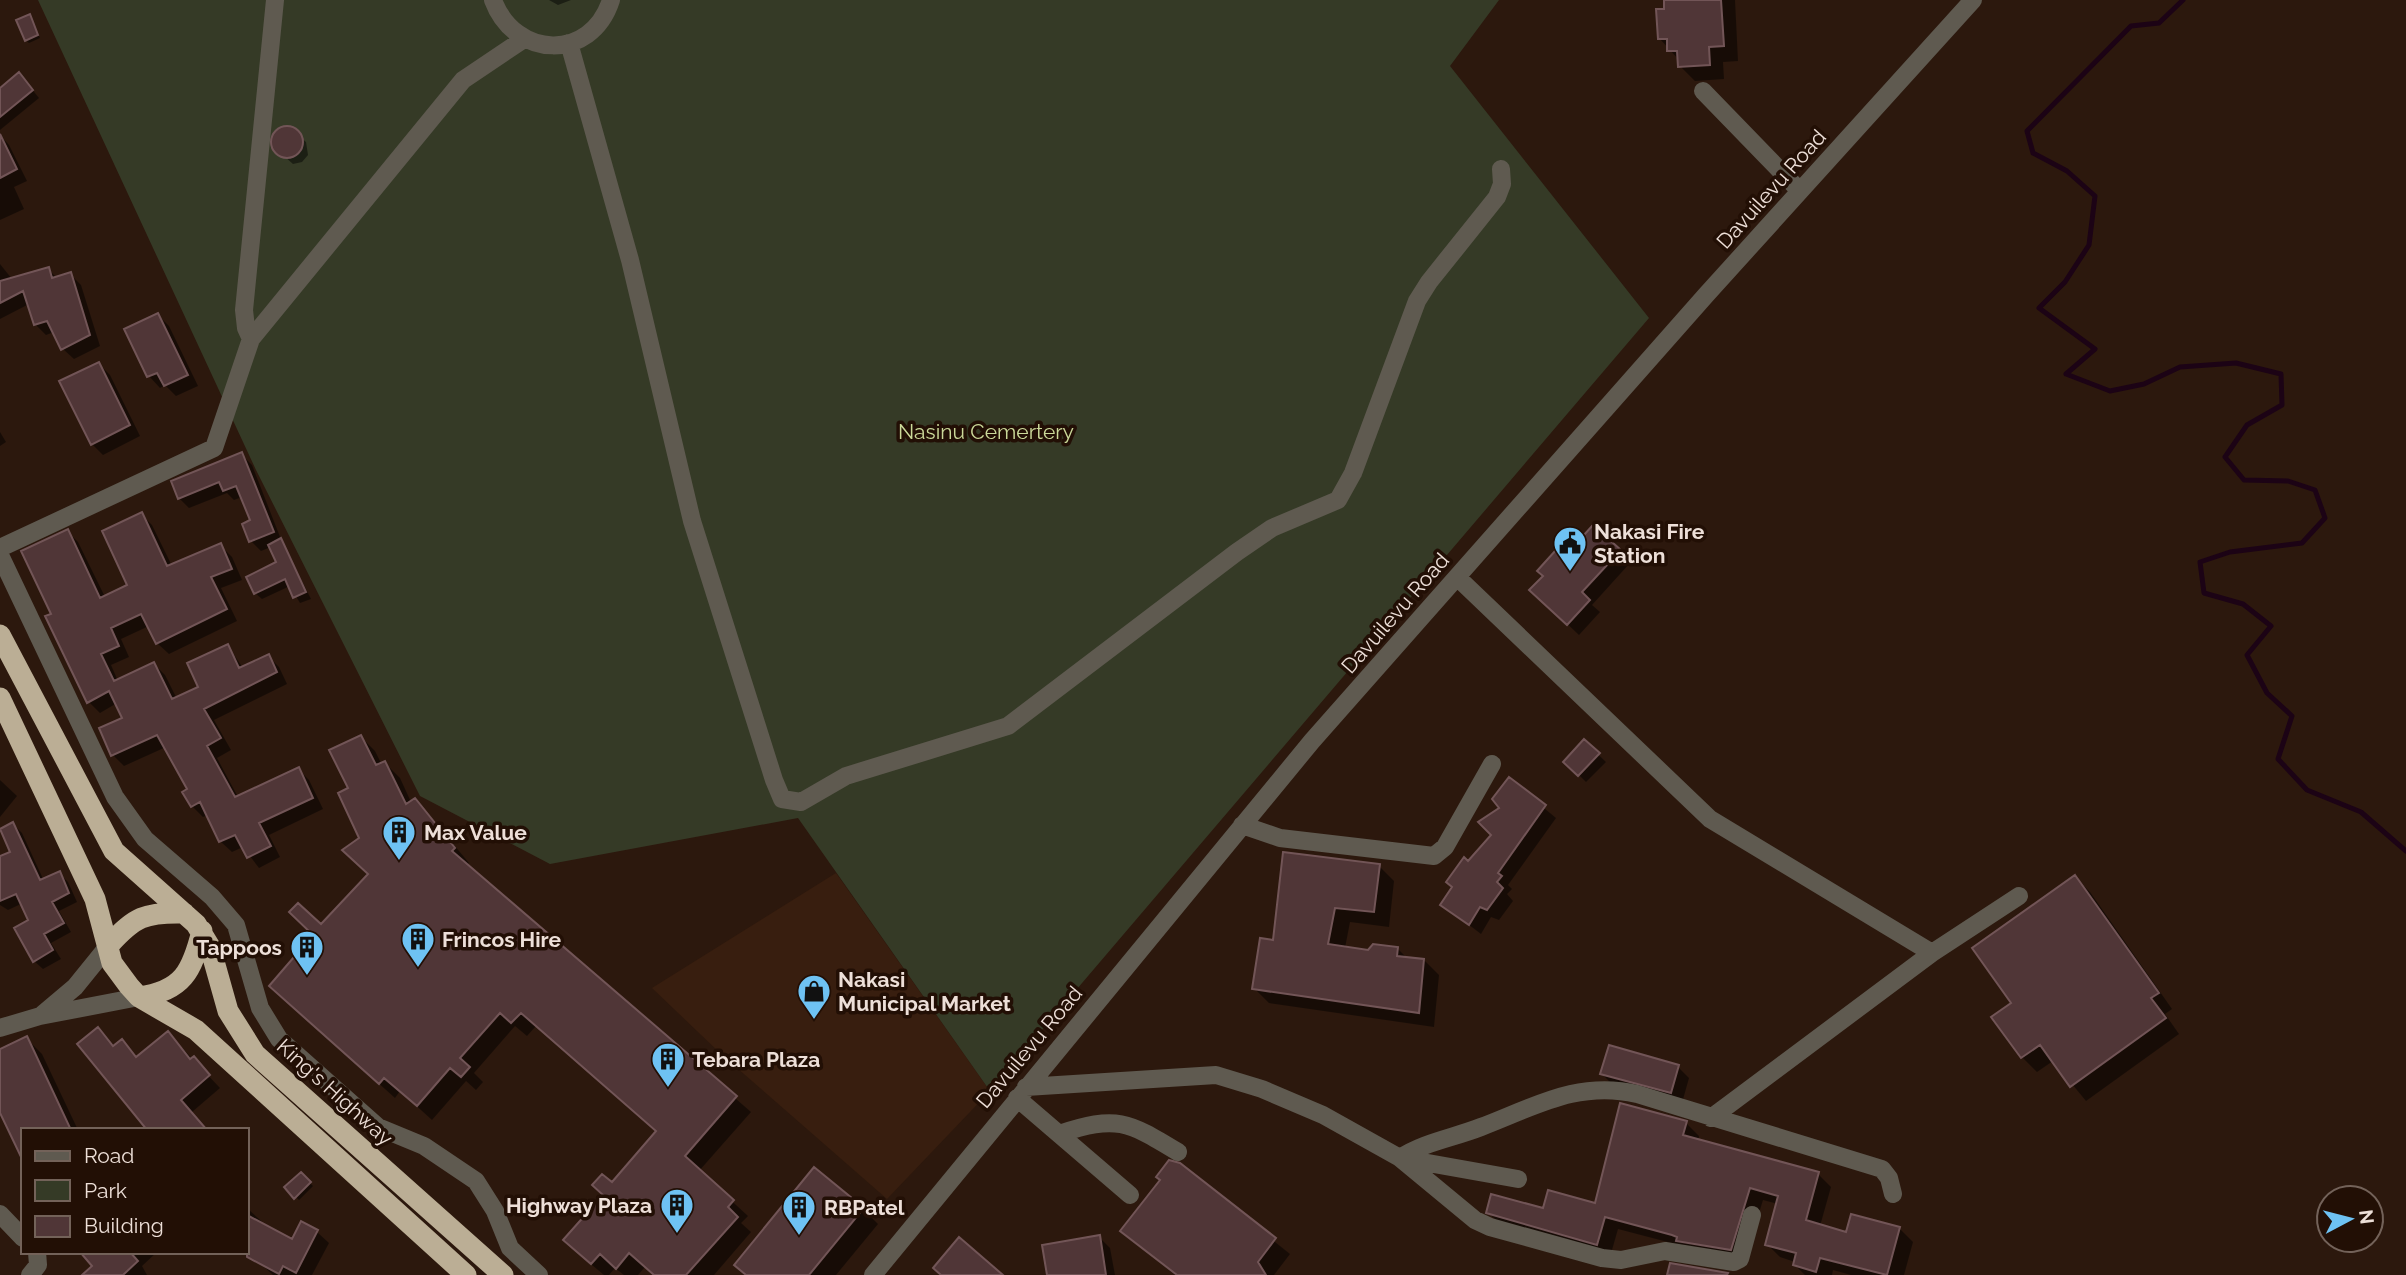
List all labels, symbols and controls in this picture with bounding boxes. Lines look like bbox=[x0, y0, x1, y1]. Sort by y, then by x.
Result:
street label: Davuilevu Road bbox=[1711, 124, 1831, 254]
park label: Nasinu Cemertery bbox=[898, 419, 1074, 444]
place label: Nakasi Fire Station bbox=[1594, 519, 1705, 568]
public building icon: Nakasi Fire Station bbox=[1551, 524, 1589, 573]
street label: Davuilevu Road bbox=[1336, 548, 1454, 678]
building icon: Max Value bbox=[380, 813, 418, 862]
place label: Max Value bbox=[424, 820, 527, 845]
building icon: Frincos Hire bbox=[399, 920, 437, 969]
place label: Frincos Hire bbox=[442, 927, 562, 952]
building icon: Tappoos bbox=[288, 928, 326, 977]
place label: Tappoos bbox=[196, 935, 282, 960]
place label: Nakasi Municipal Market bbox=[838, 967, 1011, 1016]
shop icon: Nakasi Municipal Market bbox=[795, 972, 833, 1021]
street label: Davuilevu Road bbox=[971, 981, 1087, 1113]
street label: King's Highway bbox=[272, 1033, 398, 1151]
building icon: Tebara Plaza bbox=[649, 1040, 687, 1089]
place label: Tebara Plaza bbox=[692, 1047, 820, 1072]
legend bbox=[21, 1128, 248, 1254]
text: Road bbox=[84, 1143, 134, 1168]
text: Park bbox=[84, 1178, 127, 1203]
north arrow bbox=[2315, 1184, 2385, 1254]
building icon: Highway Plaza bbox=[658, 1186, 696, 1235]
building icon: RBPatel bbox=[780, 1188, 818, 1237]
place label: Highway Plaza bbox=[506, 1193, 652, 1218]
place label: RBPatel bbox=[824, 1195, 905, 1220]
text: N bbox=[2355, 1208, 2379, 1225]
text: Building bbox=[84, 1213, 164, 1238]

